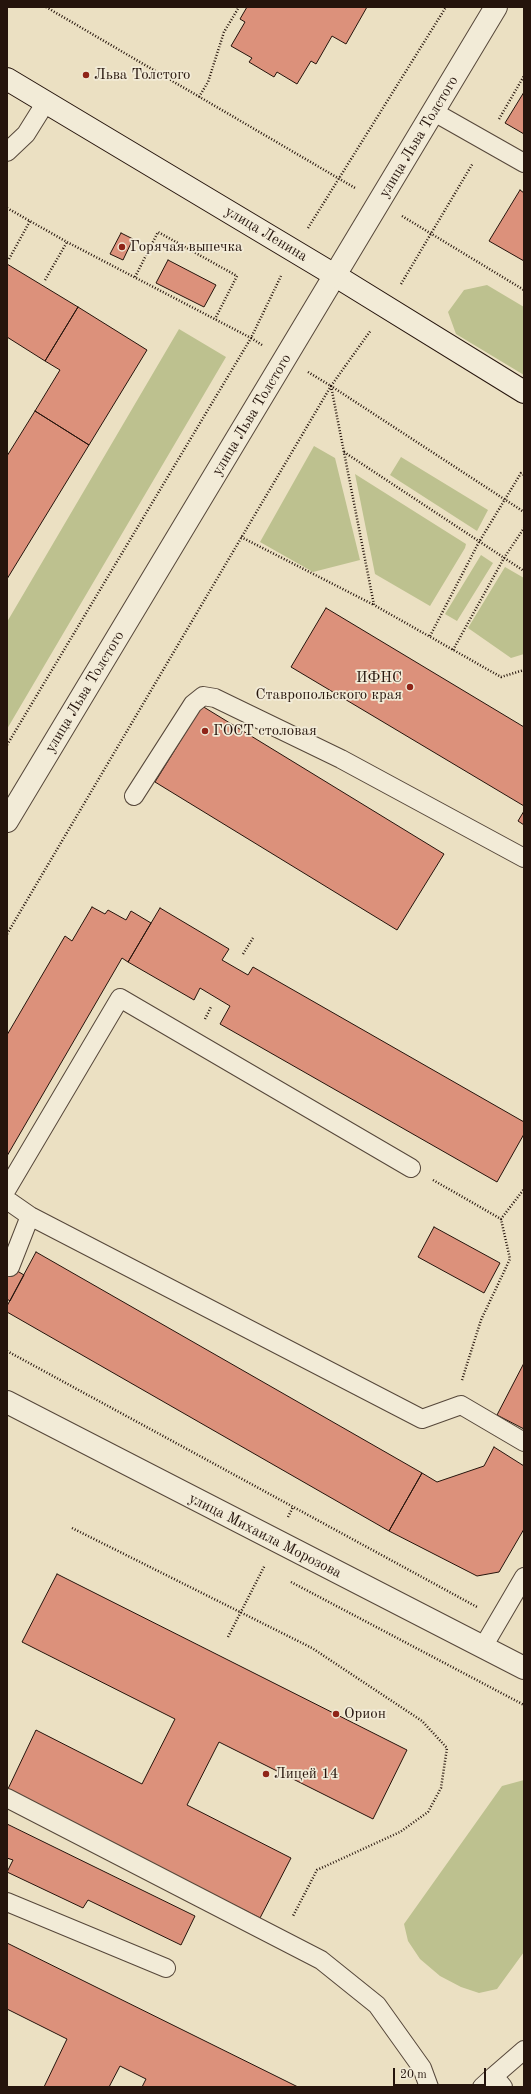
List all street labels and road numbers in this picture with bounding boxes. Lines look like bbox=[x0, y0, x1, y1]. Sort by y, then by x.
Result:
street label: улица Льва Толстого bbox=[375, 73, 463, 201]
street label: улица Ленина bbox=[221, 202, 311, 266]
street label: улица Льва Толстого bbox=[208, 351, 296, 479]
street label: улица Льва Толстого bbox=[41, 628, 129, 756]
street label: улица Михаила Морозова bbox=[185, 1490, 345, 1582]

